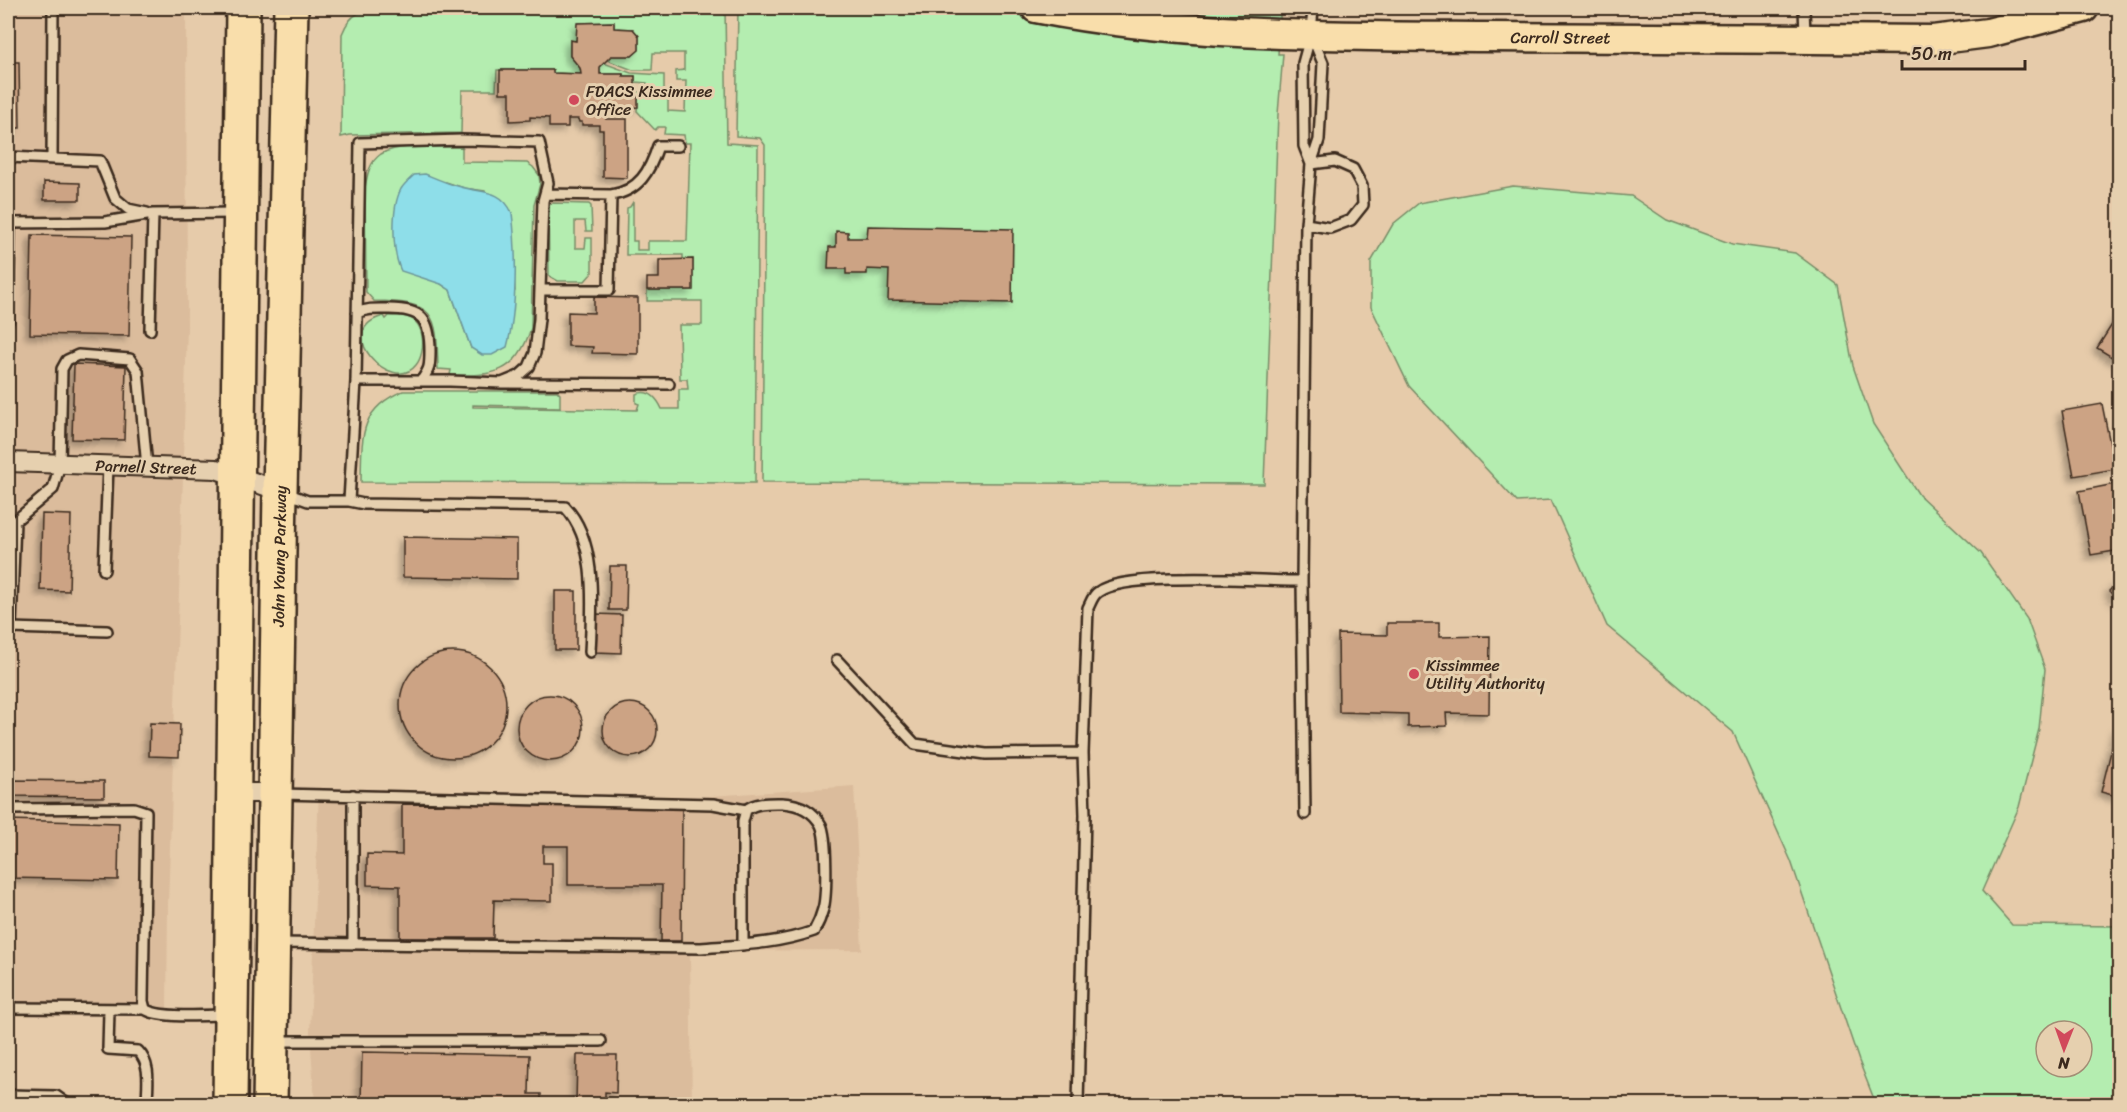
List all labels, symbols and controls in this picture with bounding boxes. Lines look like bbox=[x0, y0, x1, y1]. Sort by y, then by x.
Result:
street label: Carroll Street bbox=[1510, 23, 1610, 52]
scale bar bbox=[1902, 33, 2025, 71]
text: 50 m bbox=[1911, 38, 1952, 70]
place label: FDACS Kissimmee Office bbox=[586, 77, 712, 124]
marker: FDACS Kissimmee Office bbox=[567, 93, 581, 107]
street label: Parnell Street bbox=[95, 451, 197, 483]
street label: John Young Parkway bbox=[264, 484, 295, 628]
place label: Kissimmee Utility Authority bbox=[1426, 651, 1545, 698]
marker: Kissimmee Utility Authority bbox=[1407, 667, 1421, 681]
north arrow bbox=[2034, 1019, 2094, 1079]
text: N bbox=[2057, 1049, 2071, 1078]

